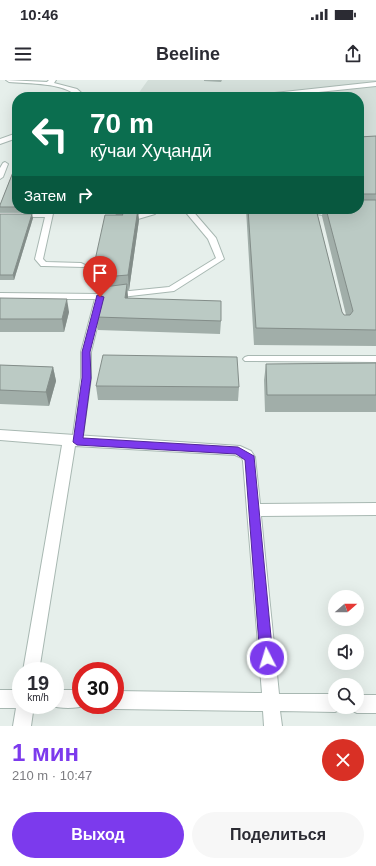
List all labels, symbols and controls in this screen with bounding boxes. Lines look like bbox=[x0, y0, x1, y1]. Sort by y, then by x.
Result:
text: 10:46 bbox=[20, 6, 58, 23]
icon: menu bbox=[12, 43, 34, 65]
icon: share bbox=[342, 43, 364, 65]
text: Beeline bbox=[156, 44, 220, 64]
icon: left bbox=[24, 108, 76, 160]
text: 70 m bbox=[90, 108, 154, 139]
text: кӯчаи Хуҷандӣ bbox=[90, 141, 212, 161]
icon: right bbox=[74, 184, 96, 206]
text: Затем bbox=[24, 187, 66, 204]
pin bbox=[83, 256, 117, 297]
icon: arrive bbox=[89, 262, 111, 284]
north arrow bbox=[328, 590, 364, 626]
map controls bbox=[328, 590, 364, 714]
button: sound bbox=[328, 634, 364, 670]
position arrow bbox=[246, 637, 288, 679]
speed limit sign: 30 bbox=[72, 662, 124, 714]
text: 19 bbox=[27, 672, 49, 694]
button: search bbox=[328, 678, 364, 714]
text: km/h bbox=[27, 692, 49, 703]
text: 1 мин bbox=[12, 739, 79, 766]
button: close bbox=[322, 739, 364, 781]
text: 210 m · 10:47 bbox=[12, 768, 92, 783]
button: Выход bbox=[12, 812, 184, 858]
button: Поделиться bbox=[192, 812, 364, 858]

